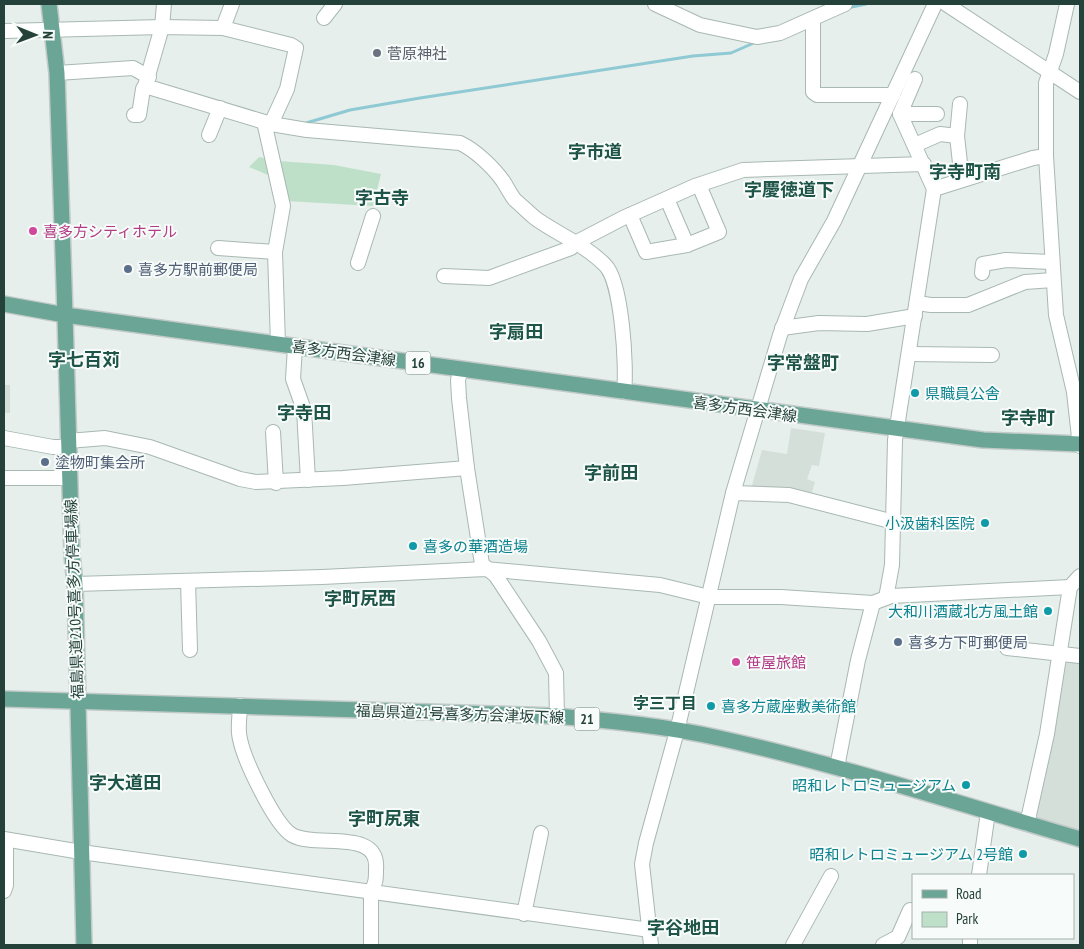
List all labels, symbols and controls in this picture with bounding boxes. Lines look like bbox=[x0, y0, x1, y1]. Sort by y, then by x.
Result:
north arrow bbox=[10, 10, 60, 60]
text: N bbox=[39, 31, 57, 39]
place label: 菅原神社 bbox=[387, 44, 447, 63]
marker: 菅原神社 bbox=[371, 47, 383, 59]
district label: 字市道 bbox=[568, 140, 622, 163]
district label: 字寺町南 bbox=[929, 160, 1001, 183]
district label: 字慶徳道下 bbox=[744, 178, 834, 201]
district label: 字古寺 bbox=[355, 186, 409, 209]
place label: 喜多方シティホテル bbox=[43, 222, 177, 241]
marker: 喜多方シティホテル bbox=[27, 225, 39, 237]
place label: 喜多方駅前郵便局 bbox=[138, 260, 258, 279]
marker: 喜多方駅前郵便局 bbox=[122, 263, 134, 275]
district label: 字扇田 bbox=[489, 320, 543, 343]
street label: 喜多方西会津線 bbox=[291, 336, 397, 370]
district label: 字七百苅 bbox=[48, 348, 120, 371]
district label: 字常盤町 bbox=[767, 351, 839, 374]
road number: 16 bbox=[406, 352, 430, 374]
place label: 県職員公舎 bbox=[925, 384, 1000, 403]
marker: 県職員公舎 bbox=[909, 387, 921, 399]
street label: 喜多方西会津線 bbox=[692, 392, 798, 426]
district label: 字寺田 bbox=[277, 401, 331, 424]
district label: 字寺町 bbox=[1001, 406, 1055, 429]
place label: 塗物町集会所 bbox=[55, 453, 145, 472]
marker: 塗物町集会所 bbox=[39, 456, 51, 468]
district label: 字前田 bbox=[584, 461, 638, 484]
street label: 福島県道210号喜多方停車場線 bbox=[61, 499, 87, 699]
place label: 小汲歯科医院 bbox=[885, 514, 975, 533]
marker: 小汲歯科医院 bbox=[979, 517, 991, 529]
place label: 喜多の華酒造場 bbox=[423, 537, 528, 556]
marker: 喜多の華酒造場 bbox=[407, 540, 419, 552]
district label: 字町尻西 bbox=[324, 587, 396, 610]
place label: 大和川酒蔵北方風土館 bbox=[888, 602, 1038, 621]
marker: 大和川酒蔵北方風土館 bbox=[1042, 605, 1054, 617]
place label: 喜多方下町郵便局 bbox=[908, 633, 1028, 652]
marker: 喜多方下町郵便局 bbox=[892, 636, 904, 648]
place label: 笹屋旅館 bbox=[746, 653, 806, 672]
marker: 笹屋旅館 bbox=[730, 656, 742, 668]
district label: 字三丁目 bbox=[633, 693, 697, 713]
place label: 喜多方蔵座敷美術館 bbox=[721, 697, 856, 716]
marker: 喜多方蔵座敷美術館 bbox=[705, 700, 717, 712]
street label: 福島県道21号喜多方会津坂下線 bbox=[355, 701, 565, 727]
road number: 21 bbox=[574, 708, 600, 731]
district label: 字大道田 bbox=[89, 771, 161, 794]
place label: 昭和レトロミュージアム bbox=[792, 776, 956, 795]
marker: 昭和レトロミュージアム bbox=[960, 779, 972, 791]
district label: 字町尻東 bbox=[348, 807, 420, 830]
place label: 昭和レトロミュージアム 2号館 bbox=[809, 845, 1013, 864]
marker: 昭和レトロミュージアム 2号館 bbox=[1017, 848, 1029, 860]
legend bbox=[912, 874, 1074, 939]
text: Road bbox=[956, 884, 982, 903]
text: Park bbox=[956, 909, 978, 928]
district label: 字谷地田 bbox=[647, 916, 719, 939]

